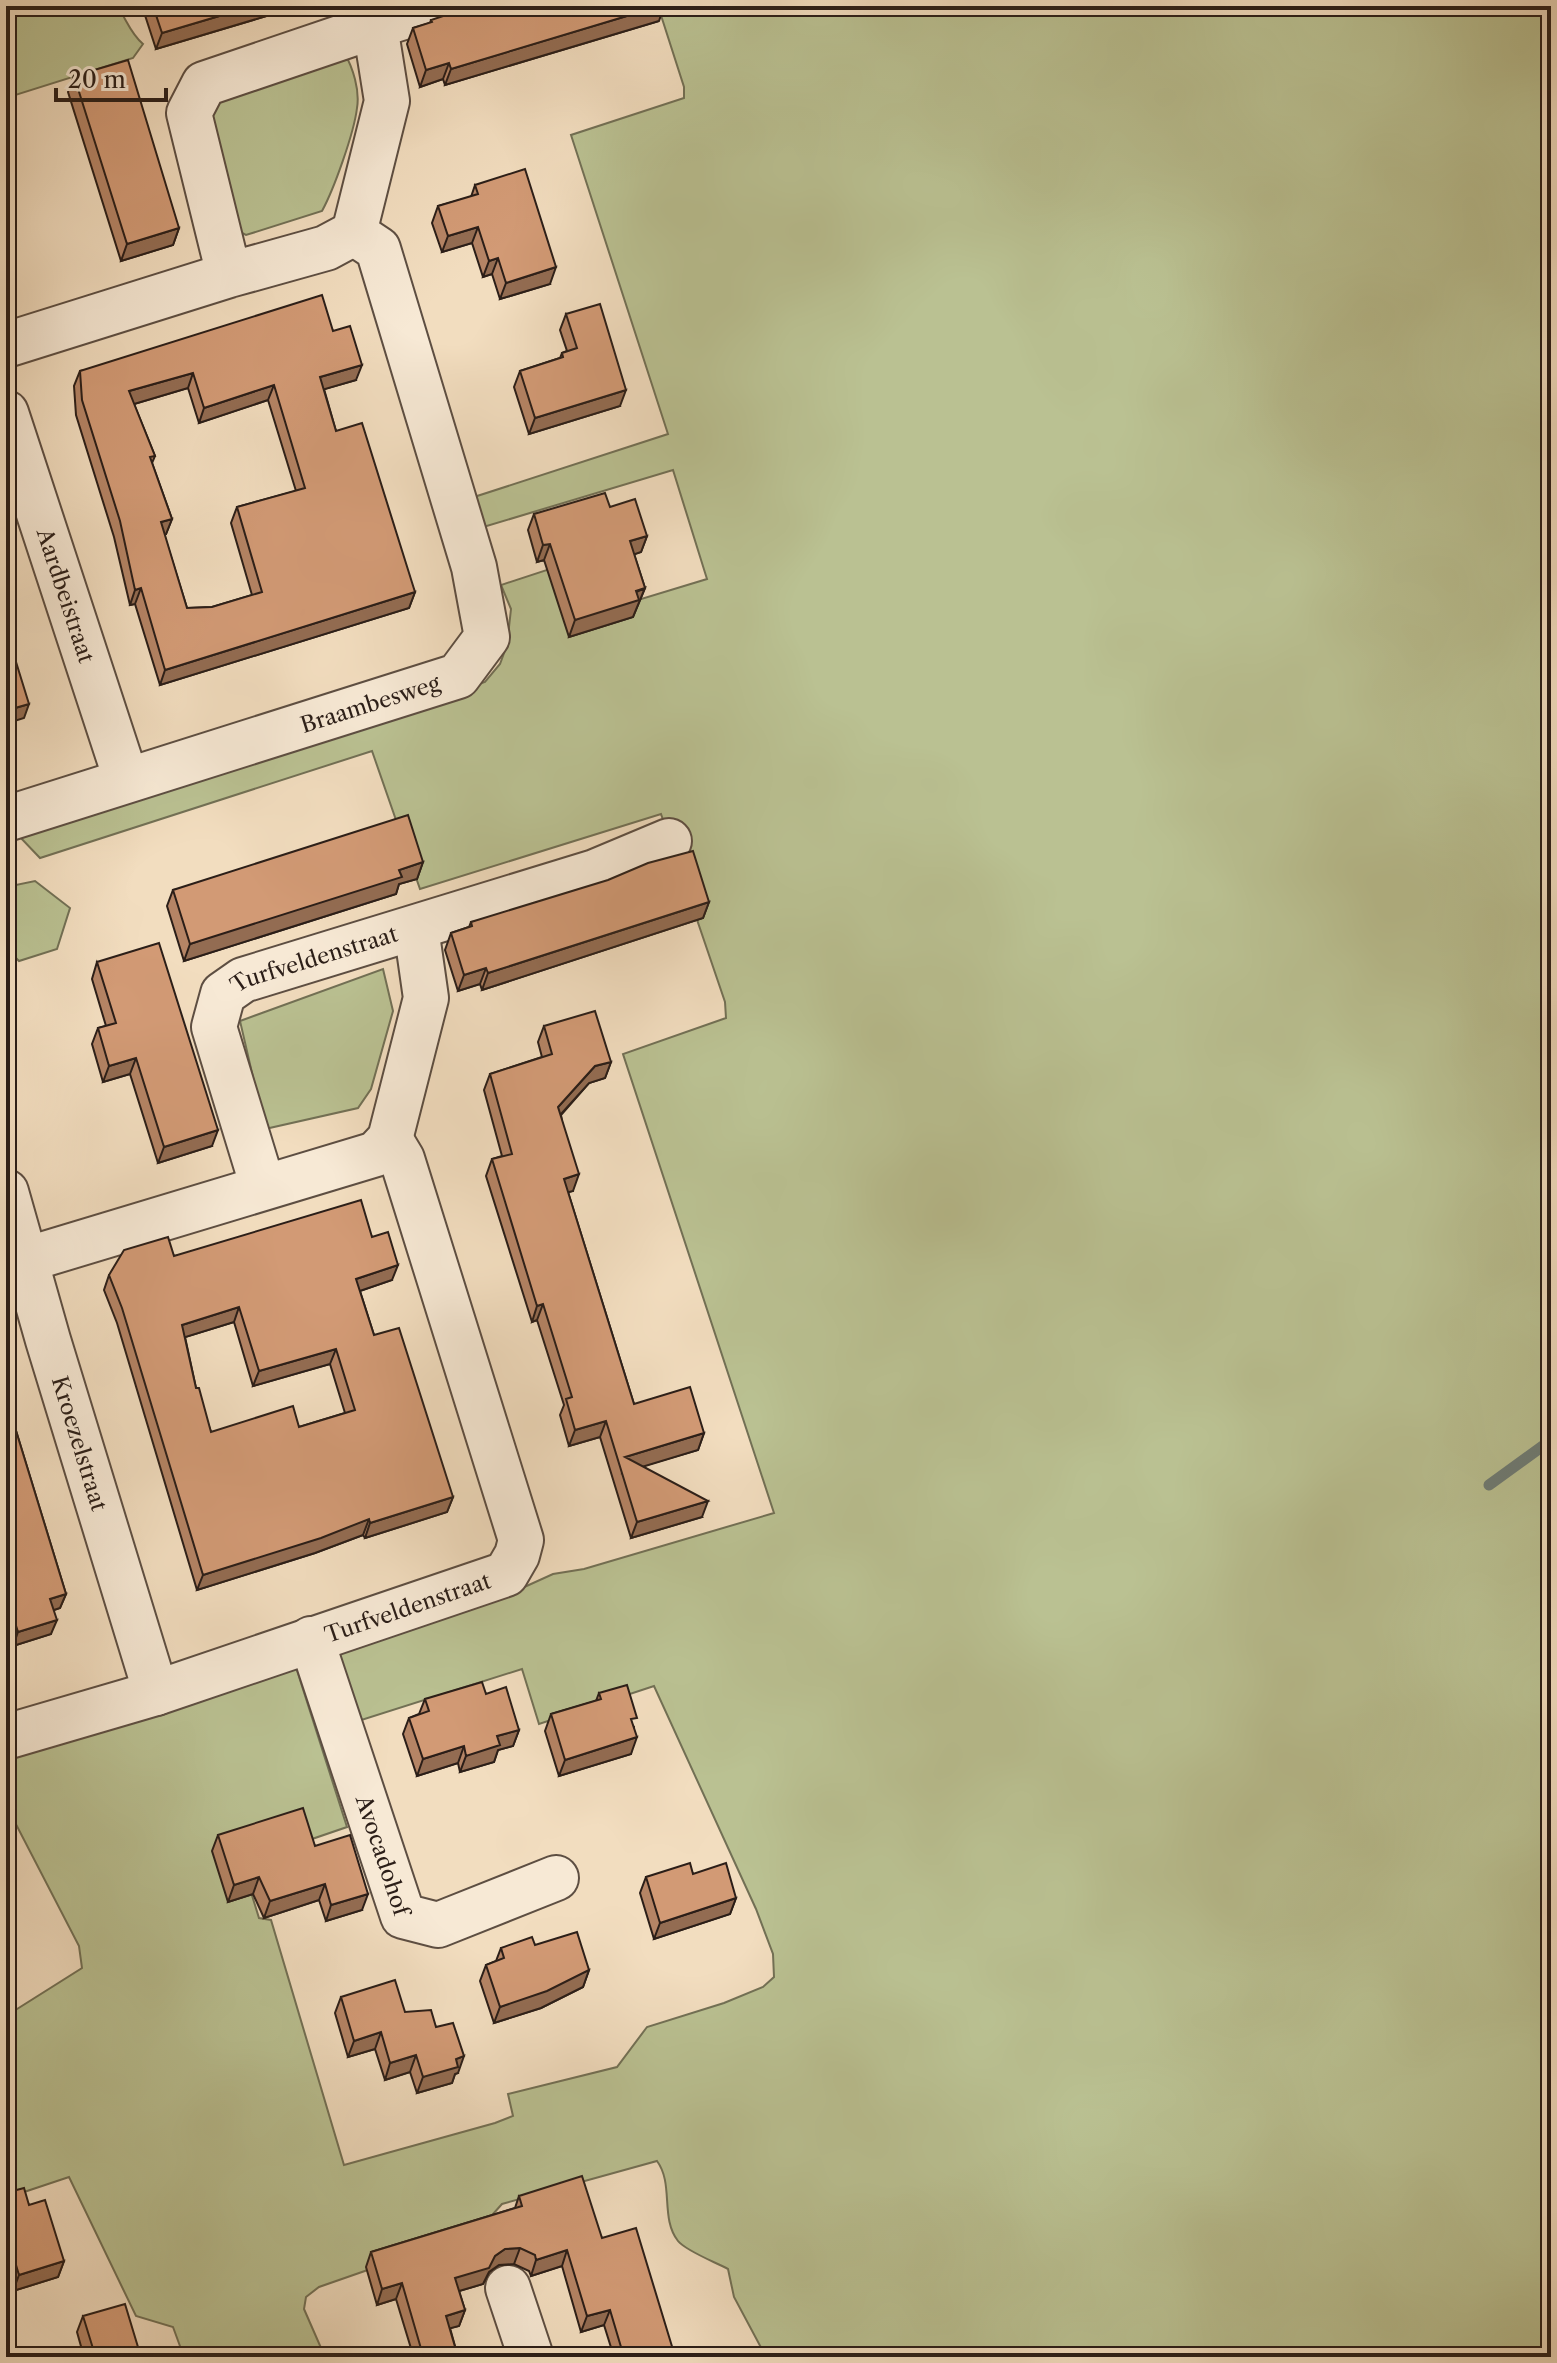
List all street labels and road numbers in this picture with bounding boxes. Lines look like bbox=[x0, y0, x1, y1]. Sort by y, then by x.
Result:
street label: Aardbeistraat bbox=[30, 524, 100, 667]
street label: Braambesweg bbox=[297, 669, 444, 739]
street label: Turfveldenstraat bbox=[225, 920, 401, 999]
street label: Kroezelstraat bbox=[46, 1373, 113, 1514]
street label: Turfveldenstraat bbox=[321, 1567, 494, 1649]
street label: Avocadohof bbox=[350, 1791, 416, 1922]

